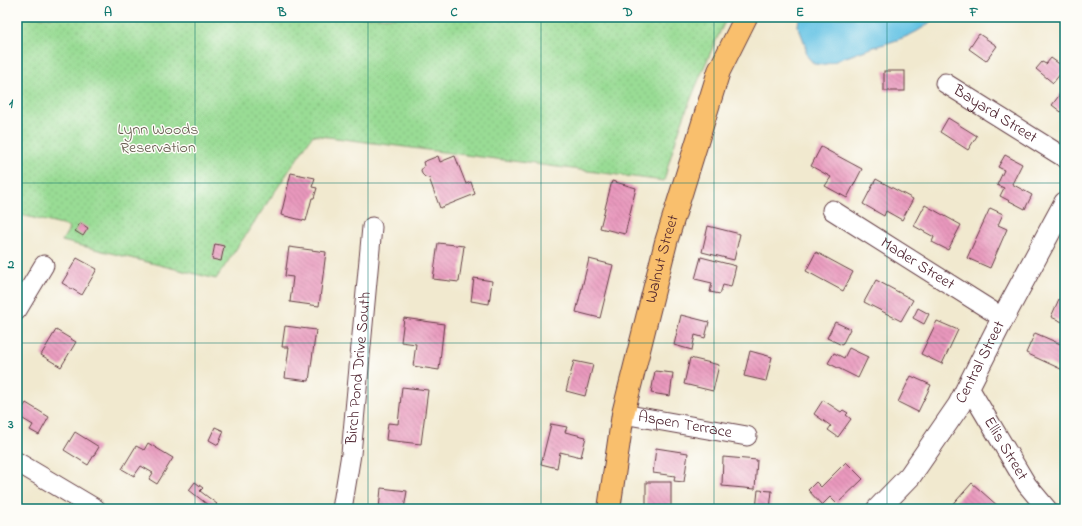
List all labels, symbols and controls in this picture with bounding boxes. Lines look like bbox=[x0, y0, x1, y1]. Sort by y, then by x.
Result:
text: A bbox=[104, 3, 112, 22]
text: B bbox=[277, 3, 287, 22]
text: C bbox=[450, 3, 458, 22]
text: D bbox=[622, 3, 633, 22]
text: E bbox=[796, 3, 804, 22]
text: F bbox=[969, 3, 979, 22]
street label: Bayard Street bbox=[947, 78, 1042, 150]
text: 1 bbox=[9, 94, 14, 113]
park label: Lynn Woods Reservation bbox=[118, 118, 198, 160]
street label: Walnut Street bbox=[639, 211, 686, 306]
street label: Mader Street bbox=[876, 231, 960, 297]
text: 2 bbox=[7, 255, 15, 274]
street label: Birch Pond Drive South bbox=[340, 291, 378, 446]
street label: Central Street bbox=[950, 316, 1012, 408]
street label: Aspen Terrace bbox=[636, 405, 735, 445]
street label: Ellis Street bbox=[977, 412, 1034, 486]
text: 3 bbox=[7, 415, 14, 434]

